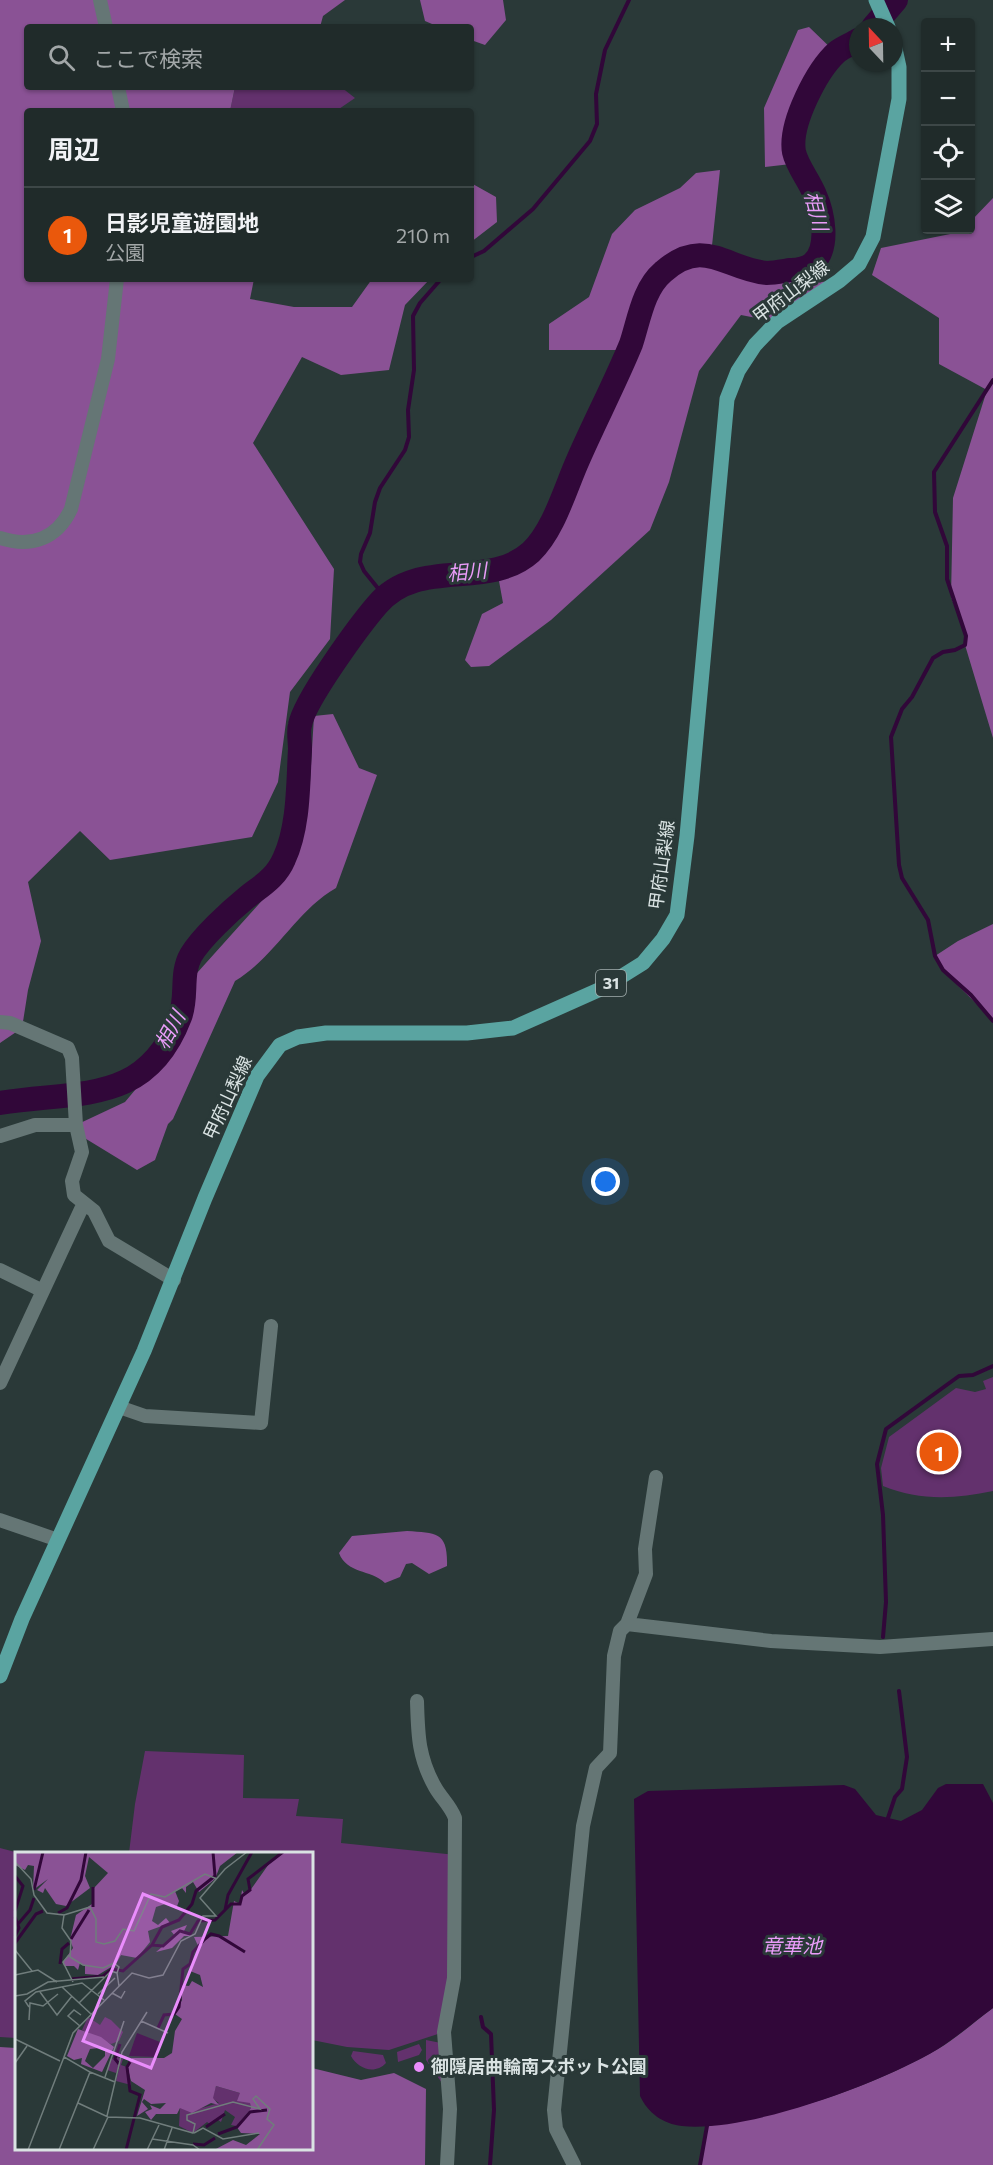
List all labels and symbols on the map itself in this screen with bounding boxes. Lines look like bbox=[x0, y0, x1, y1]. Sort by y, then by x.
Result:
north arrow bbox=[849, 18, 903, 72]
water label: 相川 bbox=[800, 188, 834, 235]
street label: 甲府山梨線 bbox=[748, 255, 833, 327]
water label: 相川 bbox=[446, 557, 490, 585]
street label: 甲府山梨線 bbox=[644, 819, 678, 911]
road number: 31 bbox=[596, 970, 626, 996]
water label: 相川 bbox=[149, 1004, 190, 1053]
street label: 甲府山梨線 bbox=[198, 1052, 256, 1143]
your location bbox=[591, 1167, 620, 1196]
pin: 1 bbox=[920, 1430, 958, 1474]
inset map bbox=[15, 1852, 314, 2150]
water label: 竜華池 bbox=[762, 1933, 824, 1957]
place label: 御隠居曲輪南スポット公園 bbox=[430, 2055, 647, 2077]
marker: 御隠居曲輪南スポット公園 bbox=[412, 2060, 426, 2074]

